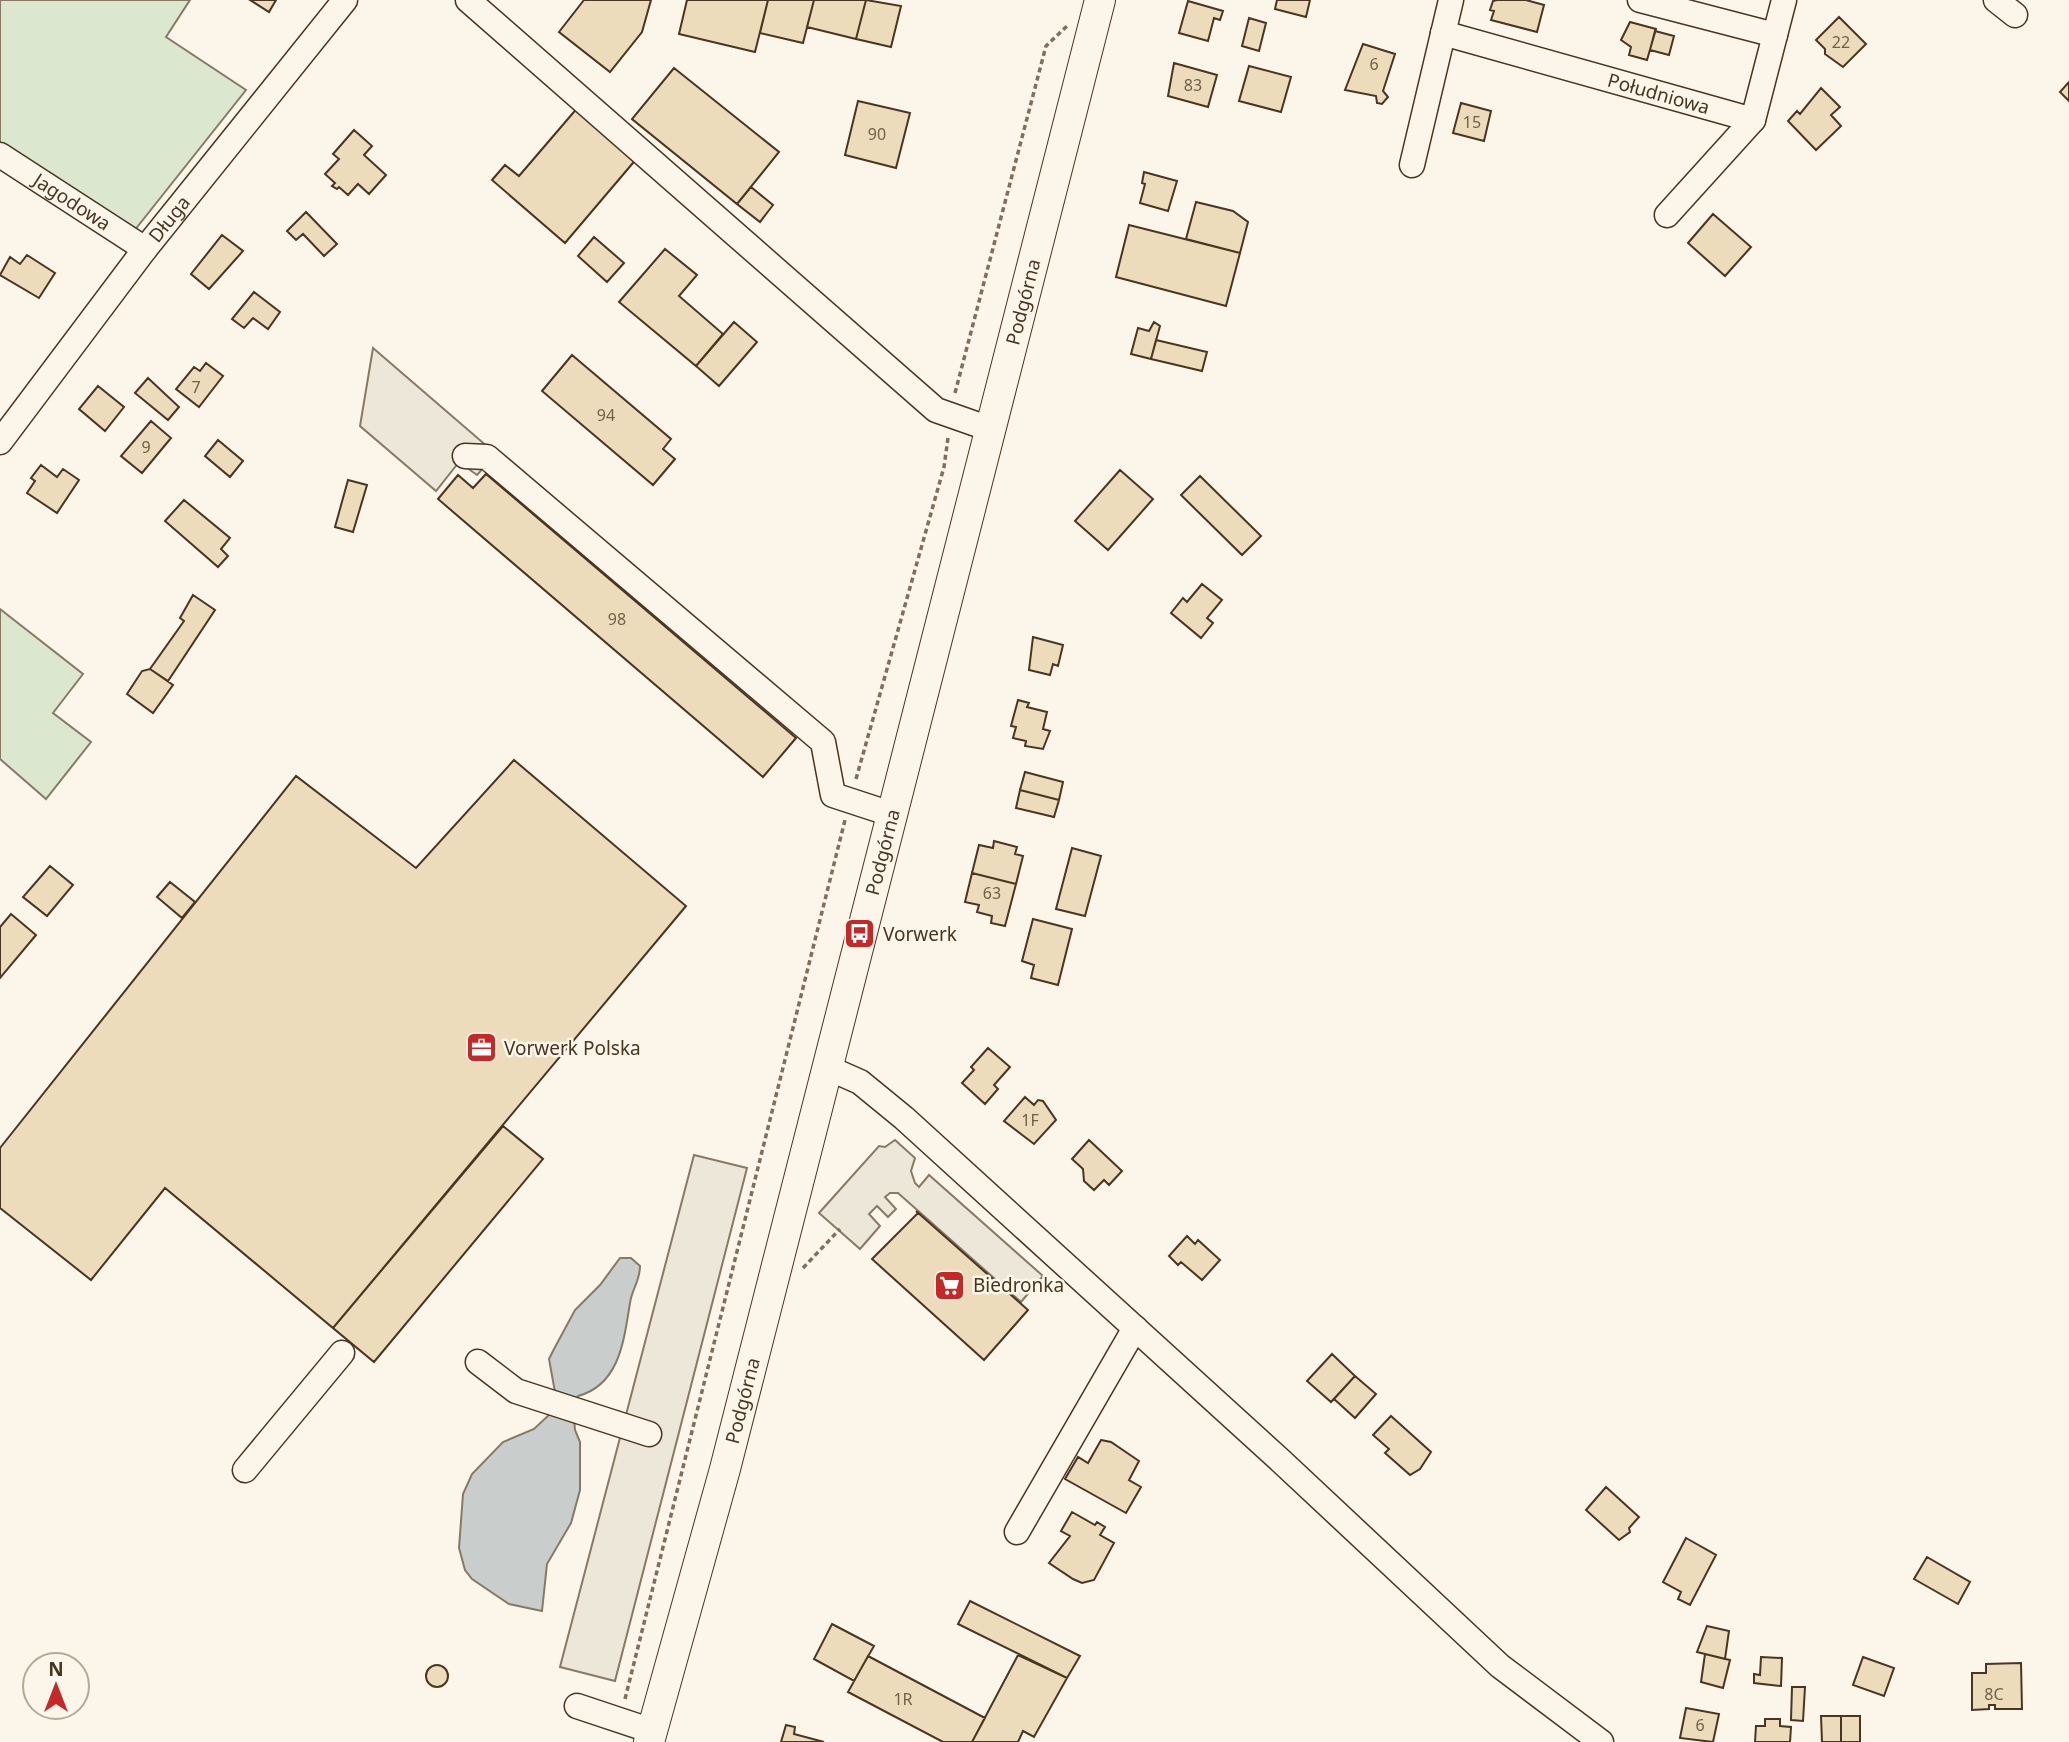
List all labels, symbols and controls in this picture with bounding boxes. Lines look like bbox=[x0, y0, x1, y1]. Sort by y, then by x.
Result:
house number: 22 bbox=[1832, 31, 1850, 53]
house number: 6 bbox=[1369, 53, 1379, 75]
street label: Południowa bbox=[1605, 67, 1713, 120]
house number: 83 bbox=[1184, 74, 1202, 96]
house number: 15 bbox=[1463, 111, 1481, 133]
house number: 90 bbox=[868, 123, 886, 145]
street label: Jagodowa bbox=[27, 166, 116, 236]
street label: Długa bbox=[142, 190, 196, 248]
street label: Podgórna bbox=[999, 256, 1046, 348]
house number: 7 bbox=[191, 376, 201, 398]
house number: 94 bbox=[597, 404, 615, 426]
house number: 9 bbox=[141, 436, 151, 458]
house number: 98 bbox=[608, 608, 626, 630]
street label: Podgórna bbox=[859, 806, 906, 898]
house number: 63 bbox=[983, 882, 1001, 904]
bus stop icon: Vorwerk bbox=[843, 917, 877, 951]
place label: Vorwerk bbox=[883, 921, 957, 947]
office icon: Vorwerk Polska bbox=[464, 1031, 498, 1065]
place label: Vorwerk Polska bbox=[504, 1035, 641, 1061]
house number: 1F bbox=[1021, 1109, 1039, 1131]
supermarket icon: Biedronka bbox=[933, 1268, 967, 1302]
place label: Biedronka bbox=[973, 1272, 1064, 1298]
street label: Podgórna bbox=[719, 1355, 766, 1446]
north arrow bbox=[21, 1651, 91, 1721]
text: N bbox=[48, 1656, 64, 1682]
house number: 8C bbox=[1984, 1683, 2004, 1705]
house number: 1R bbox=[893, 1688, 913, 1710]
house number: 6 bbox=[1695, 1714, 1705, 1736]

